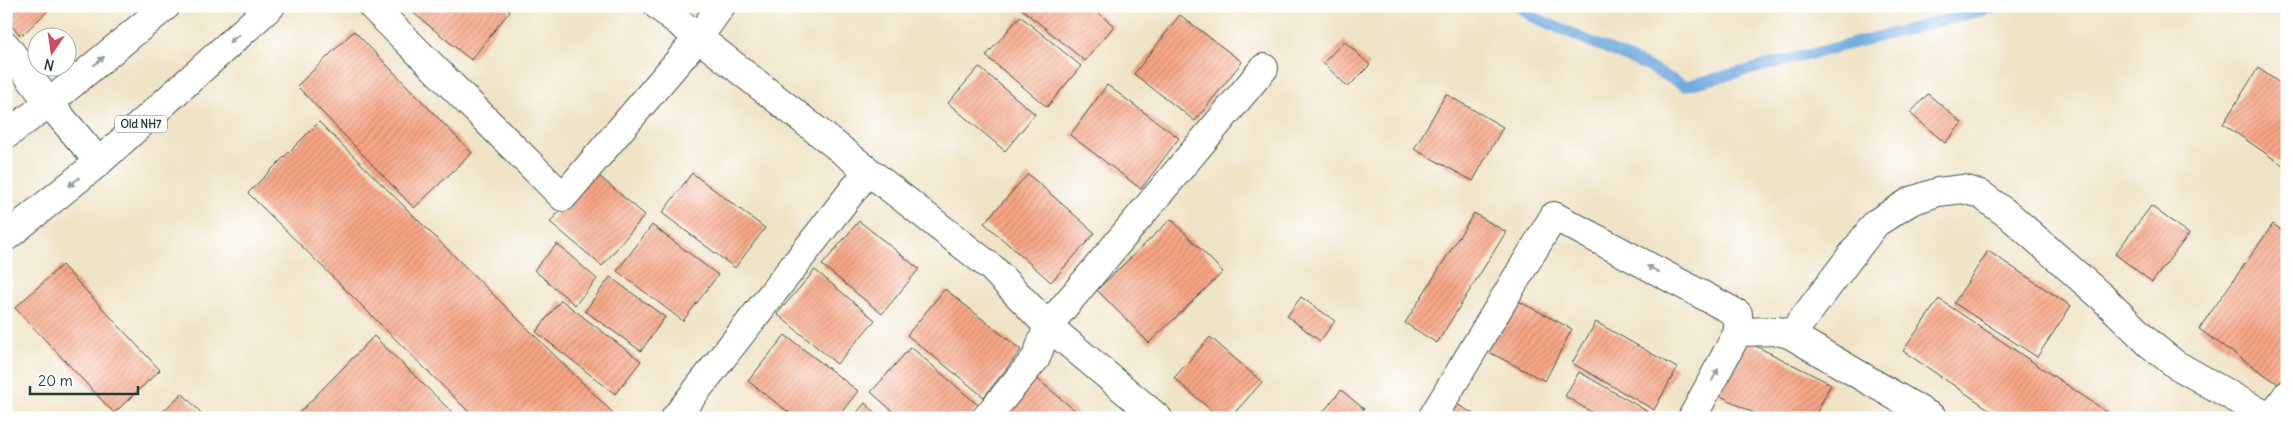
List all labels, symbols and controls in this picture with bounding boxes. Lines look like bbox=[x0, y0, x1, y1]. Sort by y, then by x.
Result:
north arrow bbox=[28, 28, 78, 78]
one-way arrow bbox=[229, 33, 241, 45]
text: N bbox=[42, 55, 56, 75]
one-way arrow bbox=[93, 56, 106, 67]
road number: Old NH7 bbox=[115, 116, 167, 132]
one-way arrow bbox=[68, 177, 81, 188]
one-way arrow bbox=[1646, 265, 1660, 273]
scale bar bbox=[30, 364, 138, 396]
one-way arrow bbox=[1711, 367, 1719, 382]
text: 20 m bbox=[38, 371, 73, 390]

